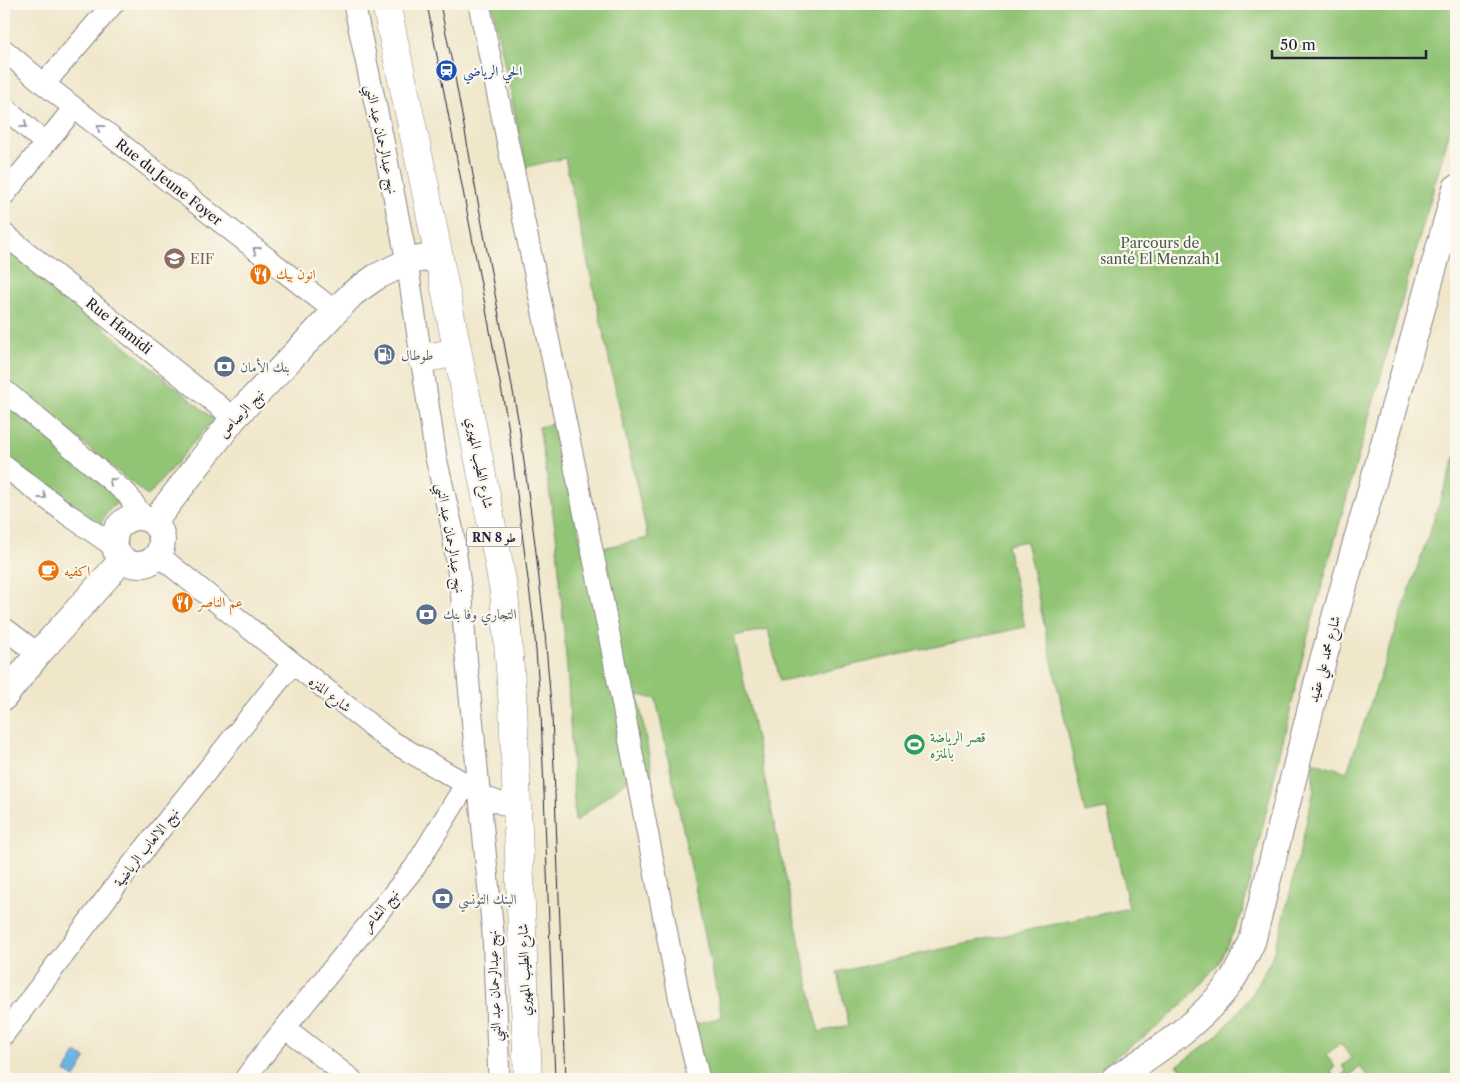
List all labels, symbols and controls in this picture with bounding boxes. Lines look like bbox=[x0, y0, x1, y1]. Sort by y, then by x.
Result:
scale bar bbox=[1272, 28, 1426, 60]
text: 50 m bbox=[1280, 35, 1316, 54]
station icon: الحي الرياضي bbox=[435, 59, 459, 83]
place label: الحي الرياضي bbox=[463, 62, 522, 85]
street label: نهج عبدالرحمان عبد النبي bbox=[358, 83, 402, 196]
one-way arrow bbox=[19, 120, 28, 129]
one-way arrow bbox=[97, 126, 106, 134]
street label: Rue du Jeune Foyer bbox=[112, 135, 226, 229]
park label: Parcours de santé El Menzah 1 bbox=[1100, 234, 1220, 268]
school or university icon: EIF bbox=[162, 247, 186, 271]
one-way arrow bbox=[252, 247, 262, 256]
place label: EIF bbox=[190, 250, 214, 268]
restaurant icon: انون بيك bbox=[248, 262, 272, 286]
place label: انون بيك bbox=[276, 265, 316, 283]
street label: Rue Hamidi bbox=[82, 294, 156, 358]
fuel station icon: طوطال bbox=[373, 343, 397, 367]
place label: طوطال bbox=[401, 346, 433, 364]
bank icon: بنك الأمان bbox=[212, 355, 236, 379]
place label: بنك الأمان bbox=[240, 357, 290, 376]
street label: نهج الرصاص bbox=[214, 385, 271, 444]
street label: شارع الطيب المهيري bbox=[459, 416, 498, 511]
one-way arrow bbox=[108, 478, 117, 487]
street label: نهج عبدالرحمان عبد النبي bbox=[429, 481, 470, 595]
one-way arrow bbox=[37, 490, 46, 498]
road number: RN 8 طو bbox=[466, 528, 522, 546]
cafe icon: اكفيه bbox=[36, 559, 60, 583]
place label: اكفيه bbox=[64, 562, 90, 580]
restaurant icon: عم الناصر bbox=[170, 590, 194, 614]
place label: عم الناصر bbox=[196, 593, 243, 616]
bank icon: التجاري وفا بنك bbox=[415, 602, 439, 626]
place label: التجاري وفا بنك bbox=[443, 605, 517, 626]
street label: شارع محمد علي عقيد bbox=[1304, 614, 1348, 705]
street label: شارع المنزه bbox=[303, 672, 355, 719]
place label: قصر الرياضة بالمنزه bbox=[930, 728, 986, 762]
sports icon: قصر الرياضة بالمنزه bbox=[902, 733, 926, 757]
street label: نهج الالعاب الرياضية bbox=[109, 804, 186, 893]
street label: نهج الشاعر bbox=[357, 885, 406, 938]
bank icon: البنك التونسي bbox=[430, 887, 454, 911]
place label: البنك التونسي bbox=[458, 890, 517, 913]
street label: شارع الطيب المهيري bbox=[513, 923, 538, 1017]
street label: نهج عبدالرحمان عبد النبي bbox=[483, 930, 509, 1042]

